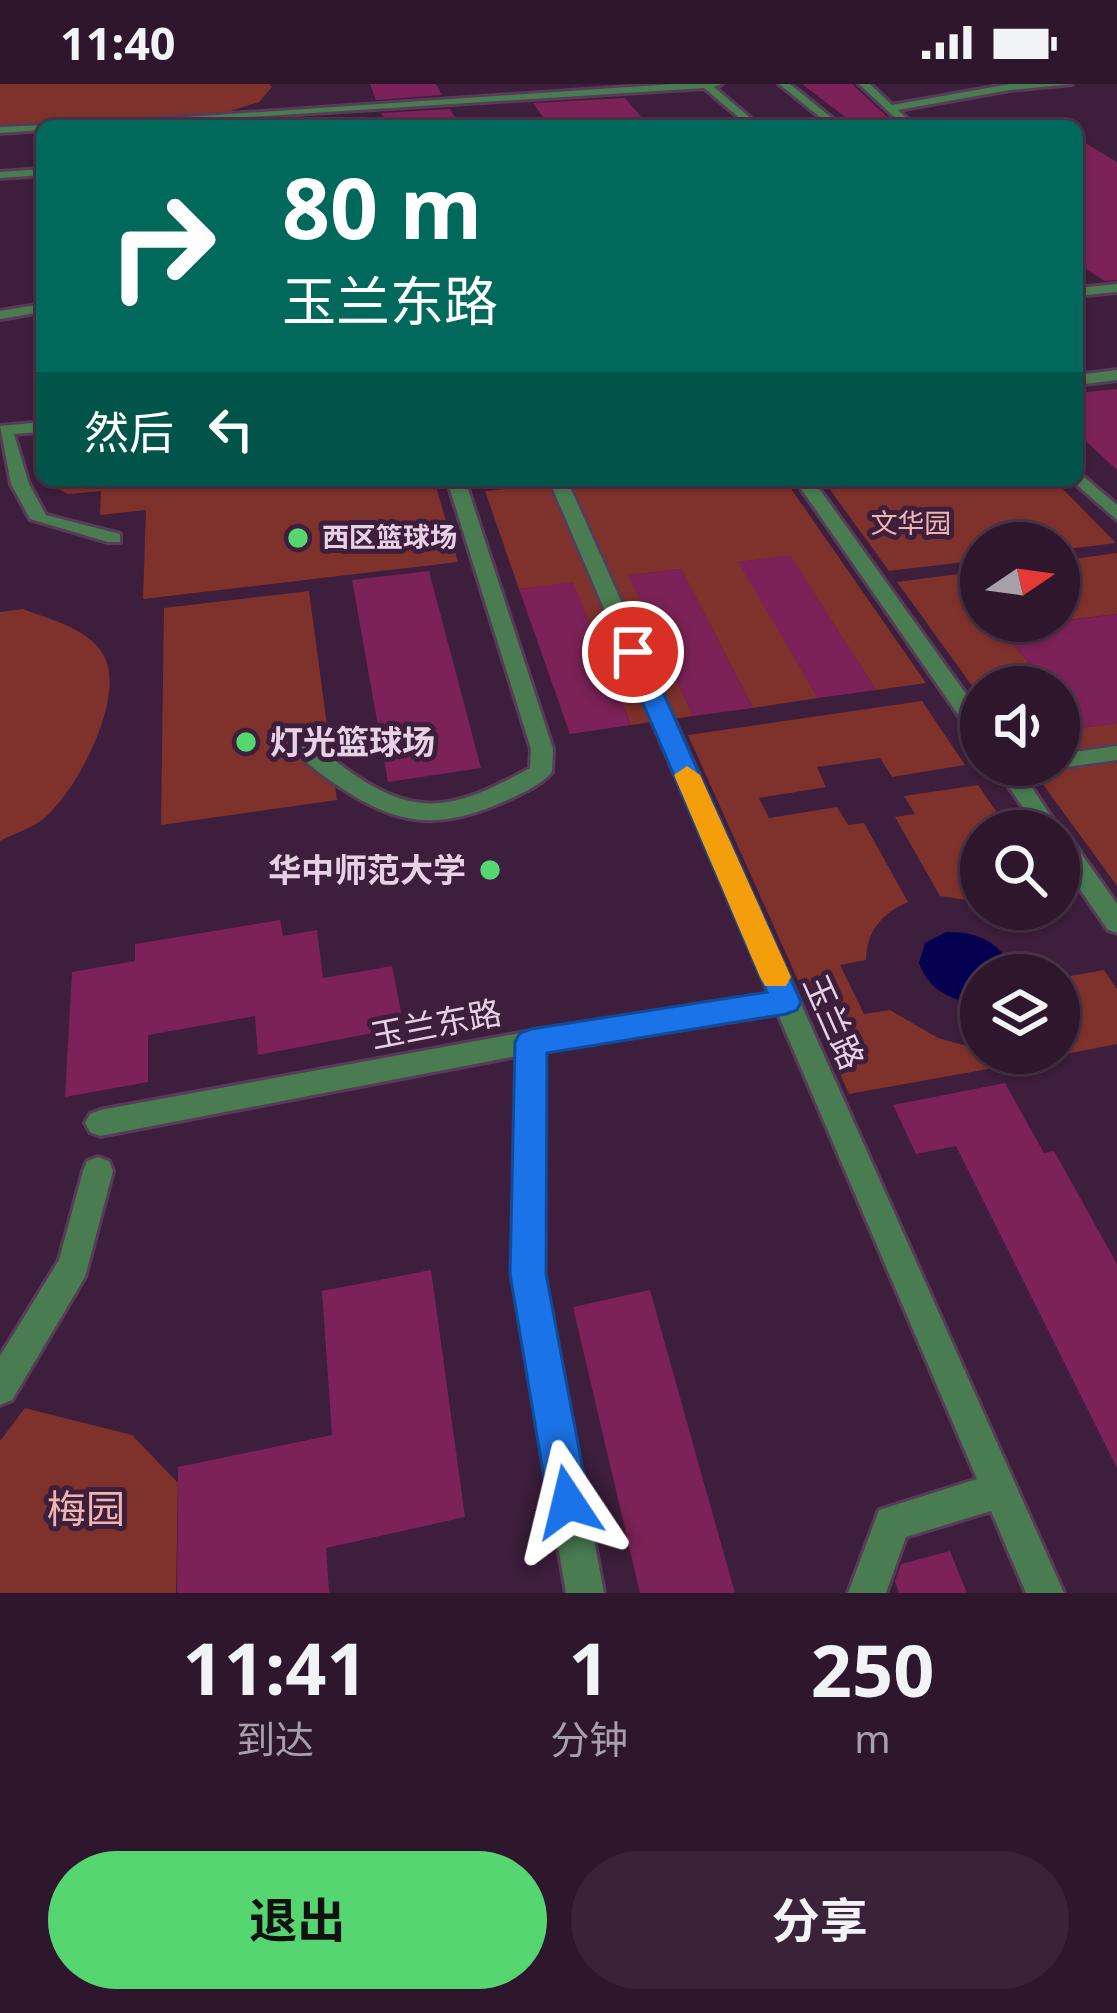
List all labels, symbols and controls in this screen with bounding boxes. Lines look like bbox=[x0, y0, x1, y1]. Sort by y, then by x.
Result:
text: 11:40 bbox=[60, 12, 176, 73]
text: 80 m bbox=[282, 149, 482, 264]
icon: right bbox=[84, 168, 240, 324]
text: 玉兰东路 bbox=[282, 263, 498, 337]
icon: left bbox=[198, 396, 264, 462]
text: 然后 bbox=[84, 401, 174, 462]
park label: 文华园 bbox=[871, 504, 952, 541]
place label: 西区篮球场 bbox=[322, 518, 457, 555]
north arrow bbox=[960, 522, 1080, 642]
map controls bbox=[960, 522, 1080, 1074]
marker: 西区篮球场 bbox=[285, 525, 311, 551]
pin bbox=[582, 601, 684, 703]
icon: arrive bbox=[600, 619, 666, 685]
button: sound bbox=[960, 666, 1080, 786]
place label: 灯光篮球场 bbox=[270, 719, 435, 764]
marker: 灯光篮球场 bbox=[233, 729, 259, 755]
button: search bbox=[960, 810, 1080, 930]
place label: 华中师范大学 bbox=[268, 847, 466, 892]
marker: 华中师范大学 bbox=[477, 857, 503, 883]
button: layers bbox=[960, 954, 1080, 1074]
street label: 玉兰路 bbox=[794, 967, 875, 1076]
street label: 玉兰东路 bbox=[367, 989, 505, 1058]
position arrow bbox=[505, 1439, 631, 1565]
park label: 梅园 bbox=[47, 1481, 125, 1534]
text: 11:41 bbox=[183, 1618, 368, 1716]
text: 1 bbox=[569, 1618, 610, 1716]
text: 250 bbox=[811, 1620, 934, 1718]
text: m bbox=[854, 1711, 891, 1764]
text: 到达 bbox=[236, 1712, 314, 1765]
text: 分钟 bbox=[550, 1712, 628, 1765]
button: 退出 bbox=[48, 1851, 547, 1989]
button: 分享 bbox=[571, 1851, 1069, 1989]

